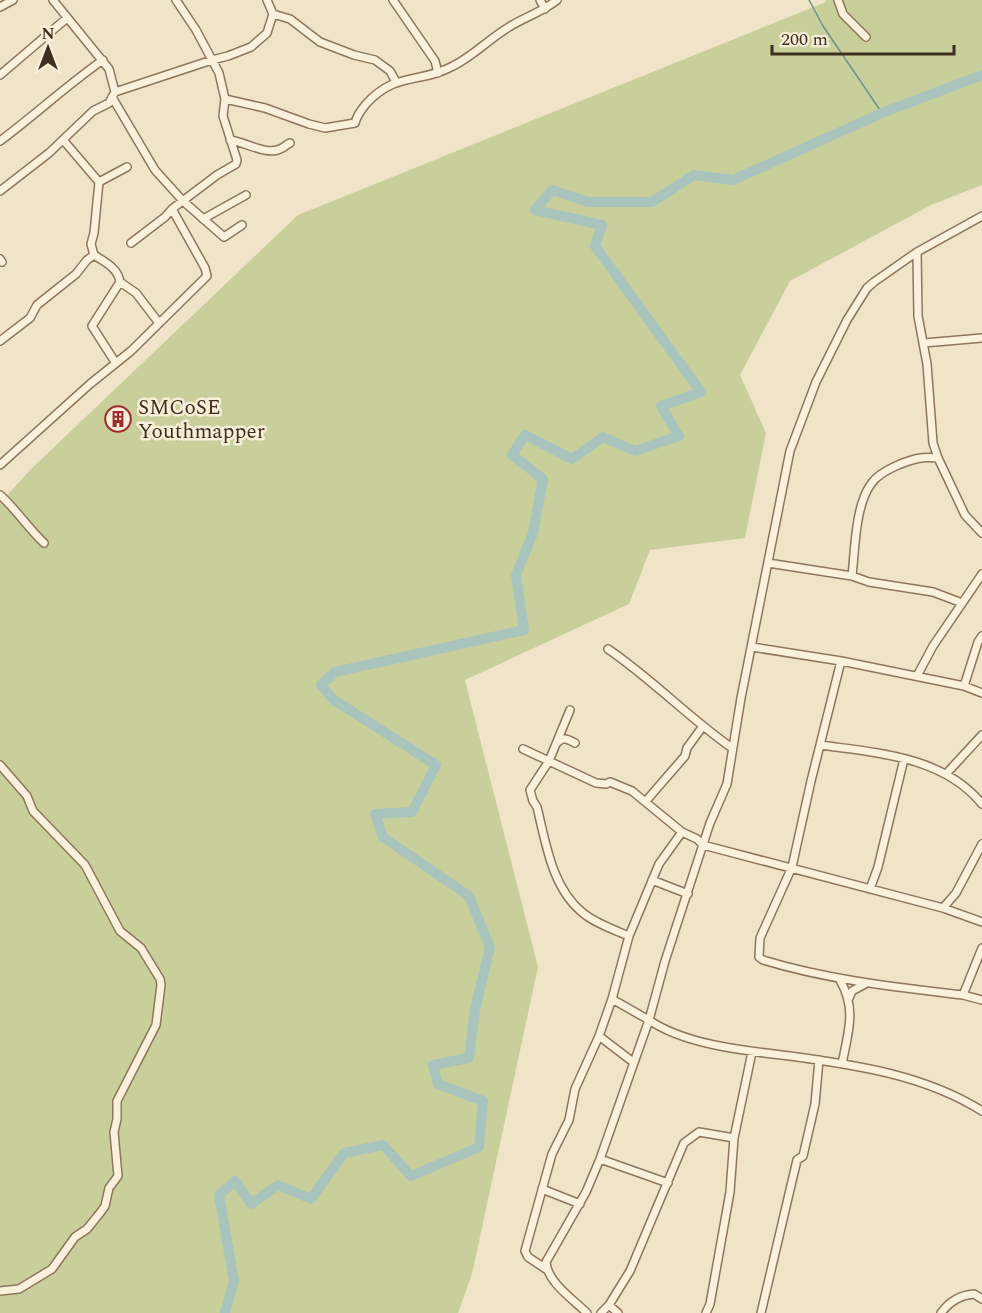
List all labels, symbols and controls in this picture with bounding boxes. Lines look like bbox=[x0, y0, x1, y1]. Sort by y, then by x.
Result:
north arrow bbox=[18, 18, 78, 78]
scale bar bbox=[772, 18, 954, 56]
text: N bbox=[41, 22, 55, 46]
text: 200 m bbox=[781, 26, 828, 53]
place label: SMCoSE Youthmapper bbox=[138, 392, 265, 448]
building icon: SMCoSE Youthmapper bbox=[103, 404, 133, 434]

